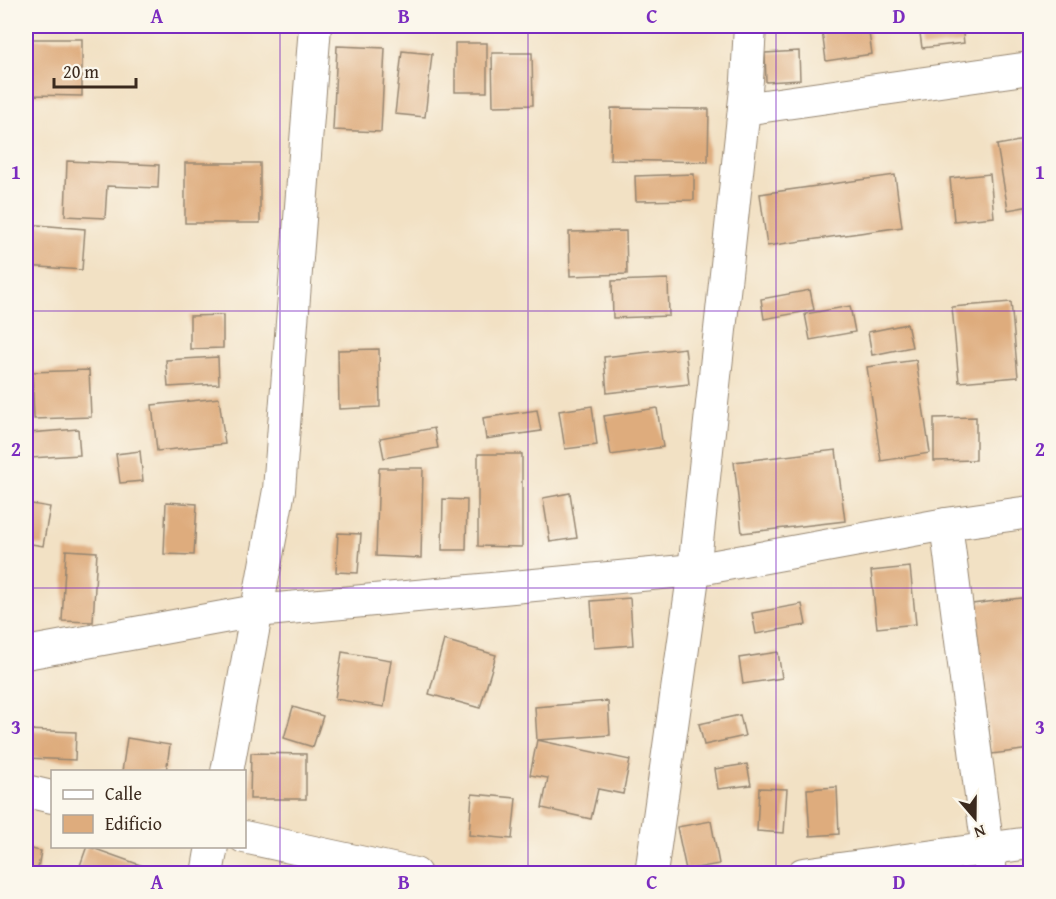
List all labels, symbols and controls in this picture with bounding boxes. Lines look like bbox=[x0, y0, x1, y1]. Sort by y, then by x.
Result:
text: A bbox=[151, 1, 164, 30]
text: B bbox=[398, 1, 410, 30]
text: C bbox=[646, 1, 658, 30]
text: D bbox=[892, 1, 906, 30]
scale bar bbox=[54, 51, 136, 89]
text: 20 m bbox=[63, 58, 99, 85]
text: 1 bbox=[11, 157, 21, 186]
text: 1 bbox=[1035, 157, 1045, 186]
text: 2 bbox=[11, 434, 21, 463]
text: 2 bbox=[1035, 434, 1045, 463]
text: 3 bbox=[11, 712, 21, 741]
text: 3 bbox=[1035, 712, 1045, 741]
legend bbox=[51, 770, 246, 848]
text: Calle bbox=[105, 780, 142, 807]
north arrow bbox=[945, 788, 1005, 848]
text: Edificio bbox=[105, 810, 162, 837]
text: N bbox=[971, 819, 989, 845]
text: A bbox=[151, 867, 164, 896]
text: B bbox=[398, 867, 410, 896]
text: C bbox=[646, 867, 658, 896]
text: D bbox=[892, 867, 906, 896]

